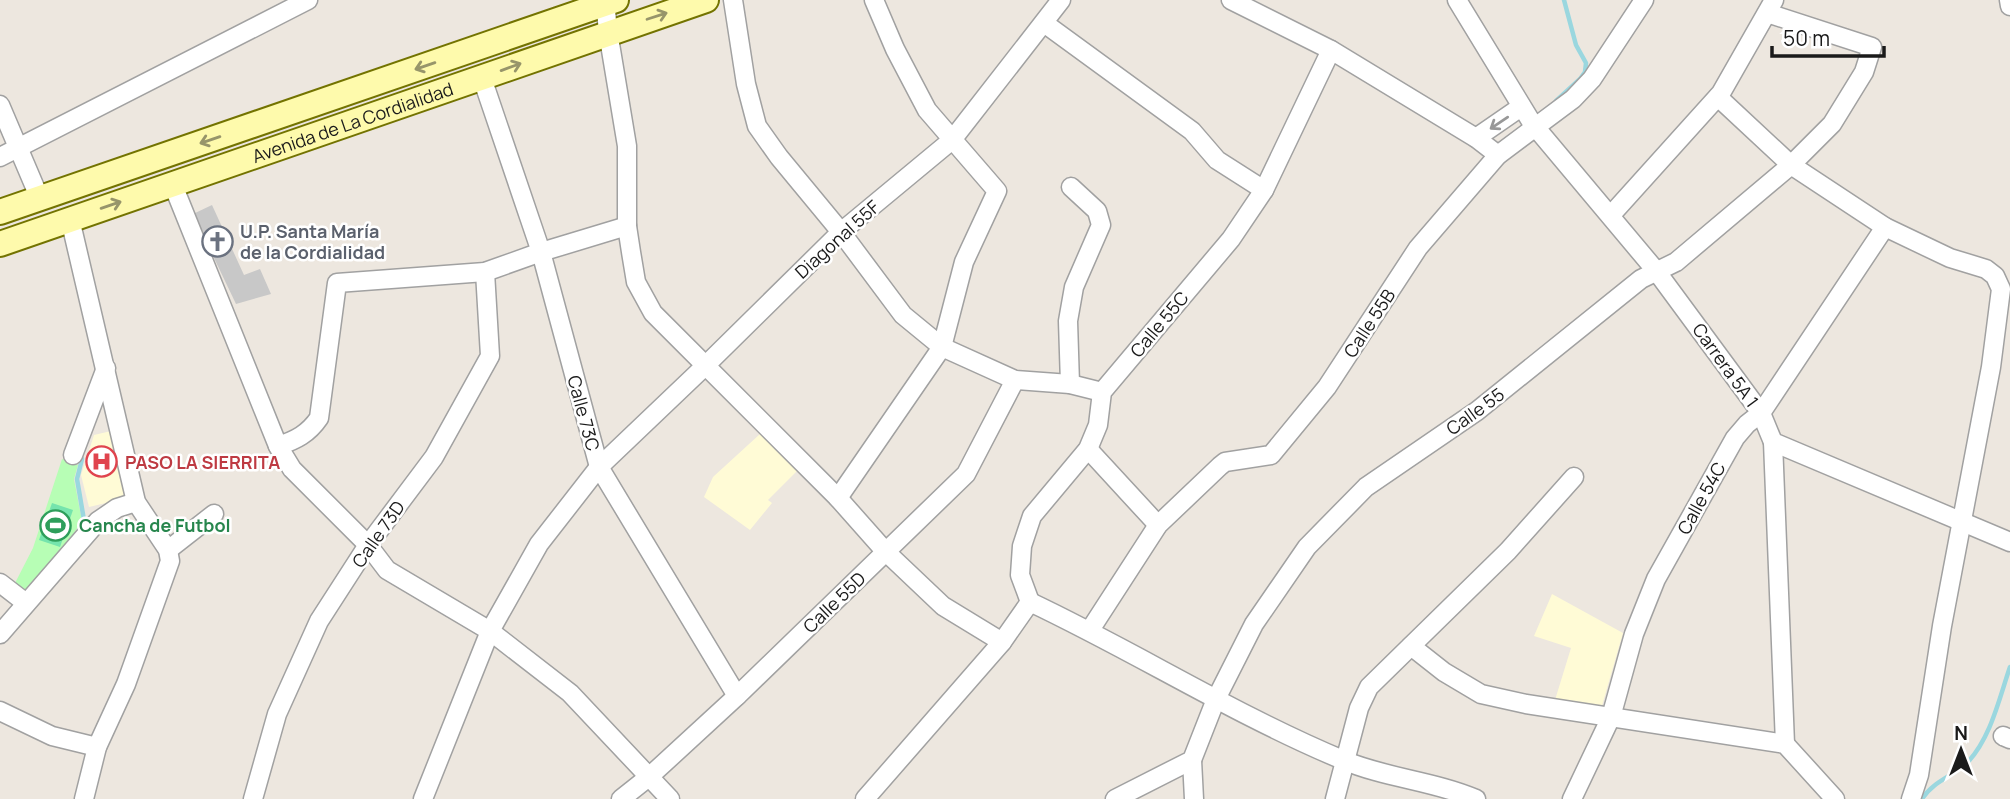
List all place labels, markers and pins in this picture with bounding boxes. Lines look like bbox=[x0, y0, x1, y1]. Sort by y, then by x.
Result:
place label: U.P. Santa María de la Cordialidad bbox=[240, 219, 385, 264]
church icon: U.P. Santa María de la Cordialidad bbox=[200, 224, 234, 258]
hospital icon: PASO LA SIERRITA bbox=[85, 445, 119, 479]
place label: PASO LA SIERRITA bbox=[125, 450, 280, 474]
sports icon: Cancha de Futbol bbox=[39, 508, 73, 542]
place label: Cancha de Futbol bbox=[79, 513, 231, 537]

